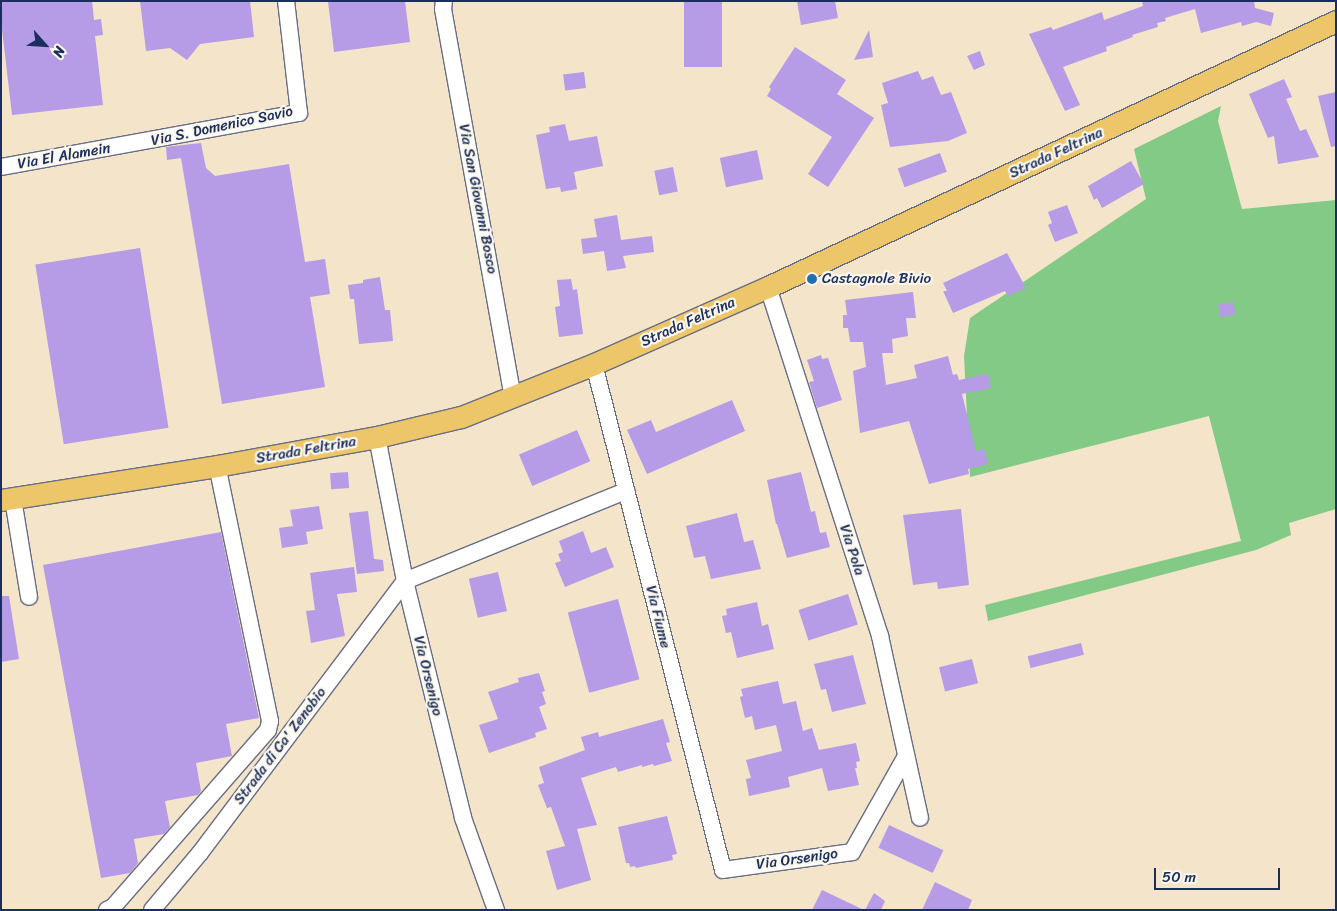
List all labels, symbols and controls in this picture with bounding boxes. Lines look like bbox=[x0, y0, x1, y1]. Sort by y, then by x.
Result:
north arrow bbox=[20, 20, 70, 70]
text: N bbox=[46, 42, 72, 62]
street label: Via S. Domenico Savio bbox=[149, 102, 295, 150]
street label: Via San Giovanni Bosco bbox=[455, 122, 501, 276]
street label: Strada Feltrina bbox=[1006, 123, 1106, 183]
street label: Via El Alamein bbox=[16, 139, 112, 173]
place label: Castagnole Bivio bbox=[822, 270, 931, 288]
marker: Castagnole Bivio bbox=[806, 273, 818, 285]
street label: Strada Feltrina bbox=[638, 293, 738, 351]
street label: Strada Feltrina bbox=[254, 432, 358, 468]
street label: Via Pola bbox=[835, 522, 869, 578]
street label: Via Fiume bbox=[642, 584, 674, 650]
street label: Via Orsenigo bbox=[409, 634, 447, 718]
street label: Strada di Ca' Zenobio bbox=[230, 684, 330, 808]
street label: Via Orsenigo bbox=[755, 844, 839, 874]
scale bar bbox=[1157, 858, 1283, 890]
text: 50 m bbox=[1162, 864, 1196, 890]

